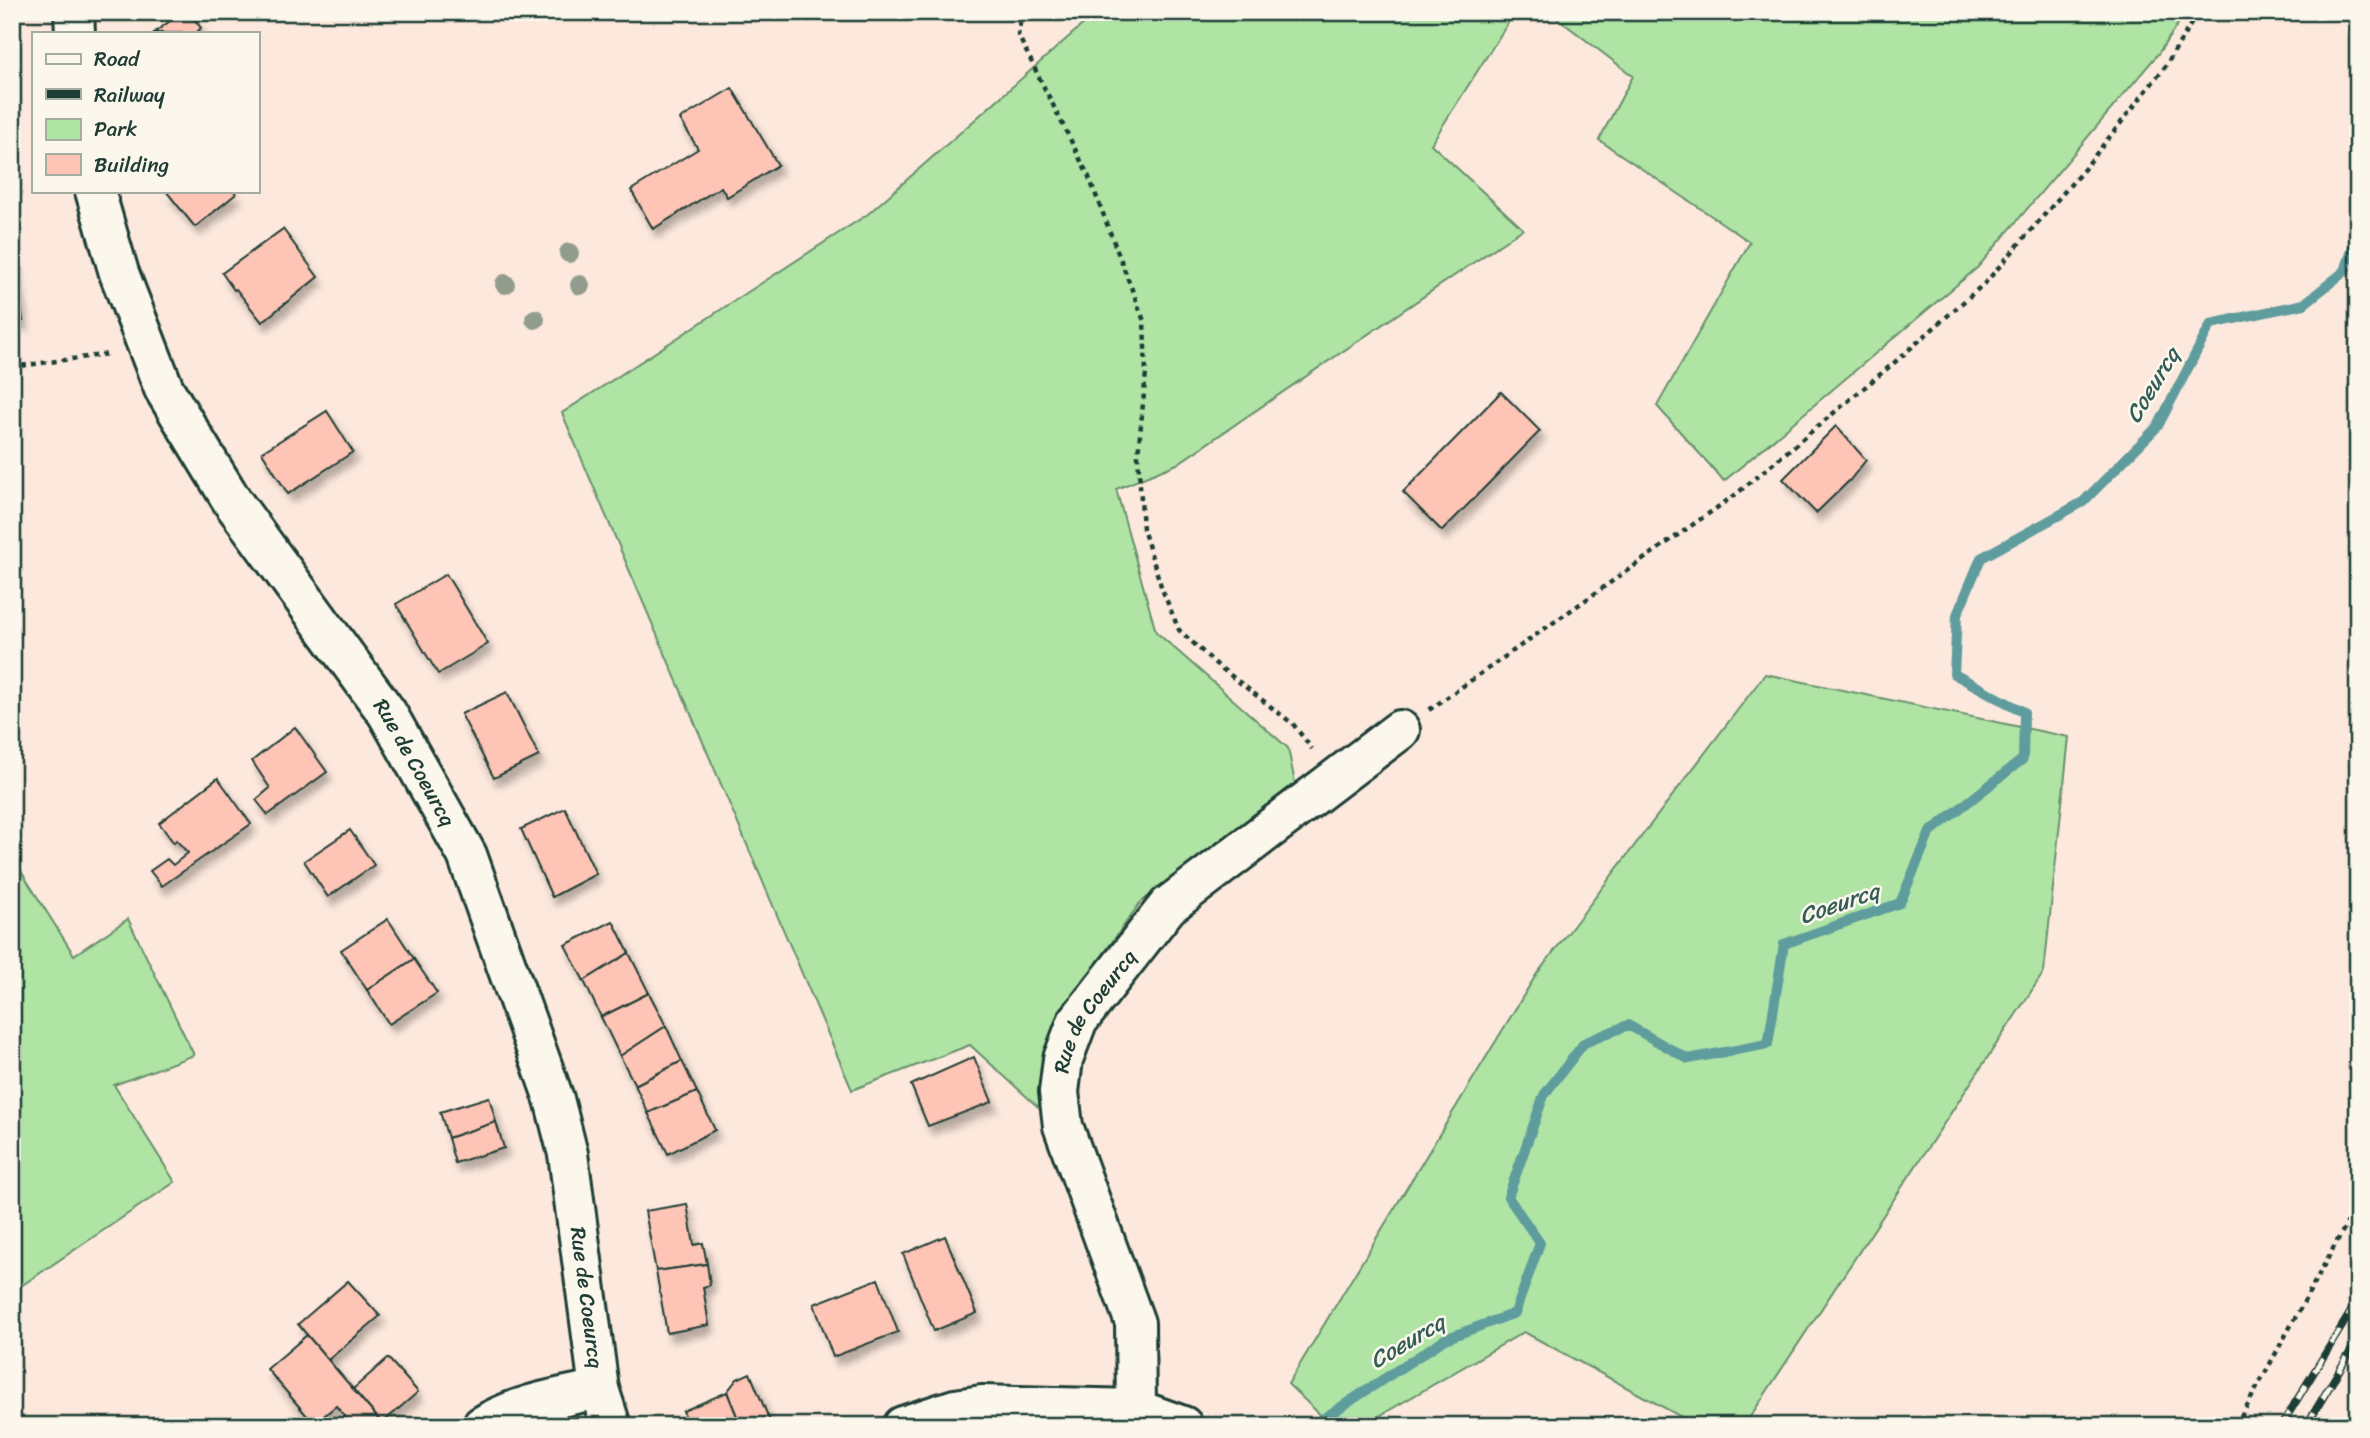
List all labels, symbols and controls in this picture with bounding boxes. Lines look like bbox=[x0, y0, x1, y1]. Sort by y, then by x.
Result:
legend bbox=[32, 32, 259, 192]
text: Road bbox=[94, 40, 141, 78]
text: Railway bbox=[94, 76, 165, 114]
text: Park bbox=[94, 110, 137, 148]
text: Building bbox=[94, 146, 170, 184]
water label: Coeurcq bbox=[2114, 337, 2193, 431]
street label: Rue de Coeurcq bbox=[363, 690, 467, 834]
water label: Coeurcq bbox=[1794, 870, 1887, 936]
street label: Rue de Coeurcq bbox=[1042, 940, 1147, 1075]
street label: Rue de Coeurcq bbox=[559, 1225, 615, 1371]
water label: Coeurcq bbox=[1361, 1301, 1455, 1380]

